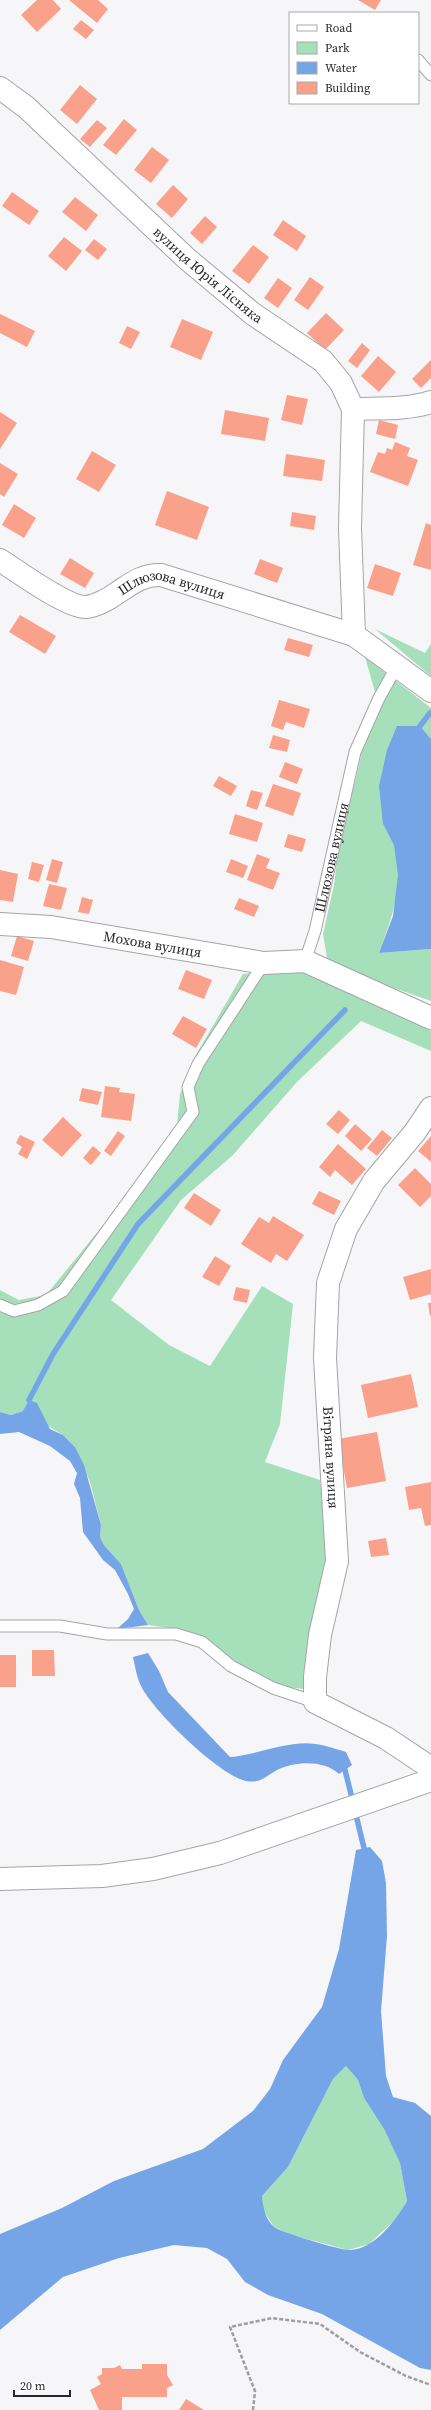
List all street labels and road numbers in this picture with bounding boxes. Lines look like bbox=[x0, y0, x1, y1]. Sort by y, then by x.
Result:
street label: вулиця Юрія Лісняка bbox=[149, 222, 268, 328]
street label: Шлюзова вулиця bbox=[116, 587, 228, 605]
street label: Шлюзова вулиця bbox=[309, 800, 353, 914]
street label: Мохова вулиця bbox=[102, 926, 203, 962]
street label: Вітряна вулиця bbox=[318, 1406, 344, 1509]

